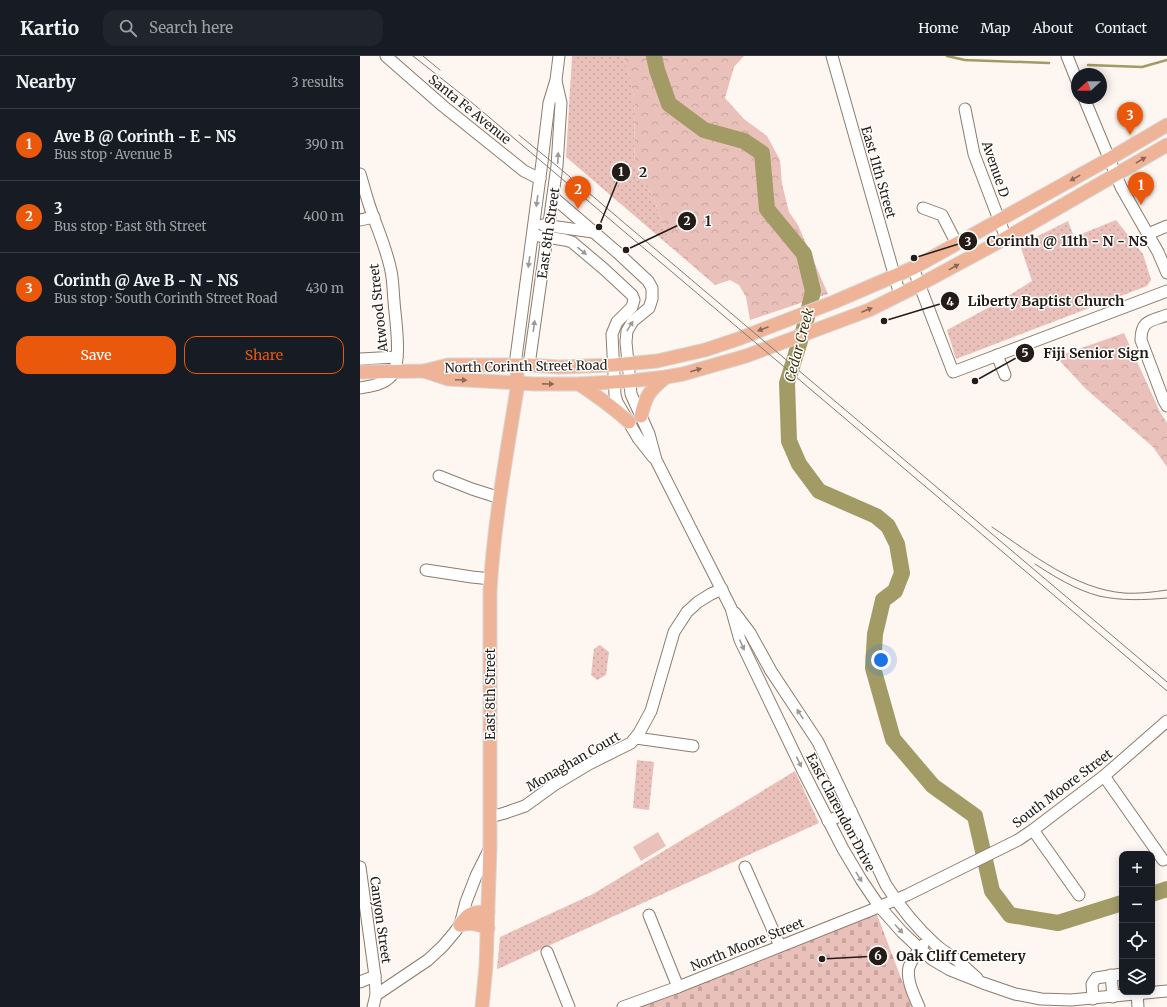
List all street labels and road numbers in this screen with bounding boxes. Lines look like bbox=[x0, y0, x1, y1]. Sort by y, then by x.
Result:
street label: Santa Fe Avenue bbox=[425, 71, 515, 148]
street label: East 11th Street bbox=[857, 124, 900, 220]
street label: Avenue D bbox=[978, 138, 1013, 200]
street label: East 8th Street bbox=[534, 186, 563, 280]
street label: Atwood Street bbox=[365, 263, 392, 354]
street label: North Corinth Street Road bbox=[444, 357, 608, 376]
street label: East 8th Street bbox=[482, 648, 499, 740]
street label: Monaghan Court bbox=[523, 728, 623, 795]
street label: South Moore Street bbox=[1009, 745, 1116, 832]
street label: East Clarendon Drive bbox=[802, 750, 879, 875]
street label: Canyon Street bbox=[366, 875, 395, 965]
street label: North Moore Street bbox=[688, 914, 806, 975]

